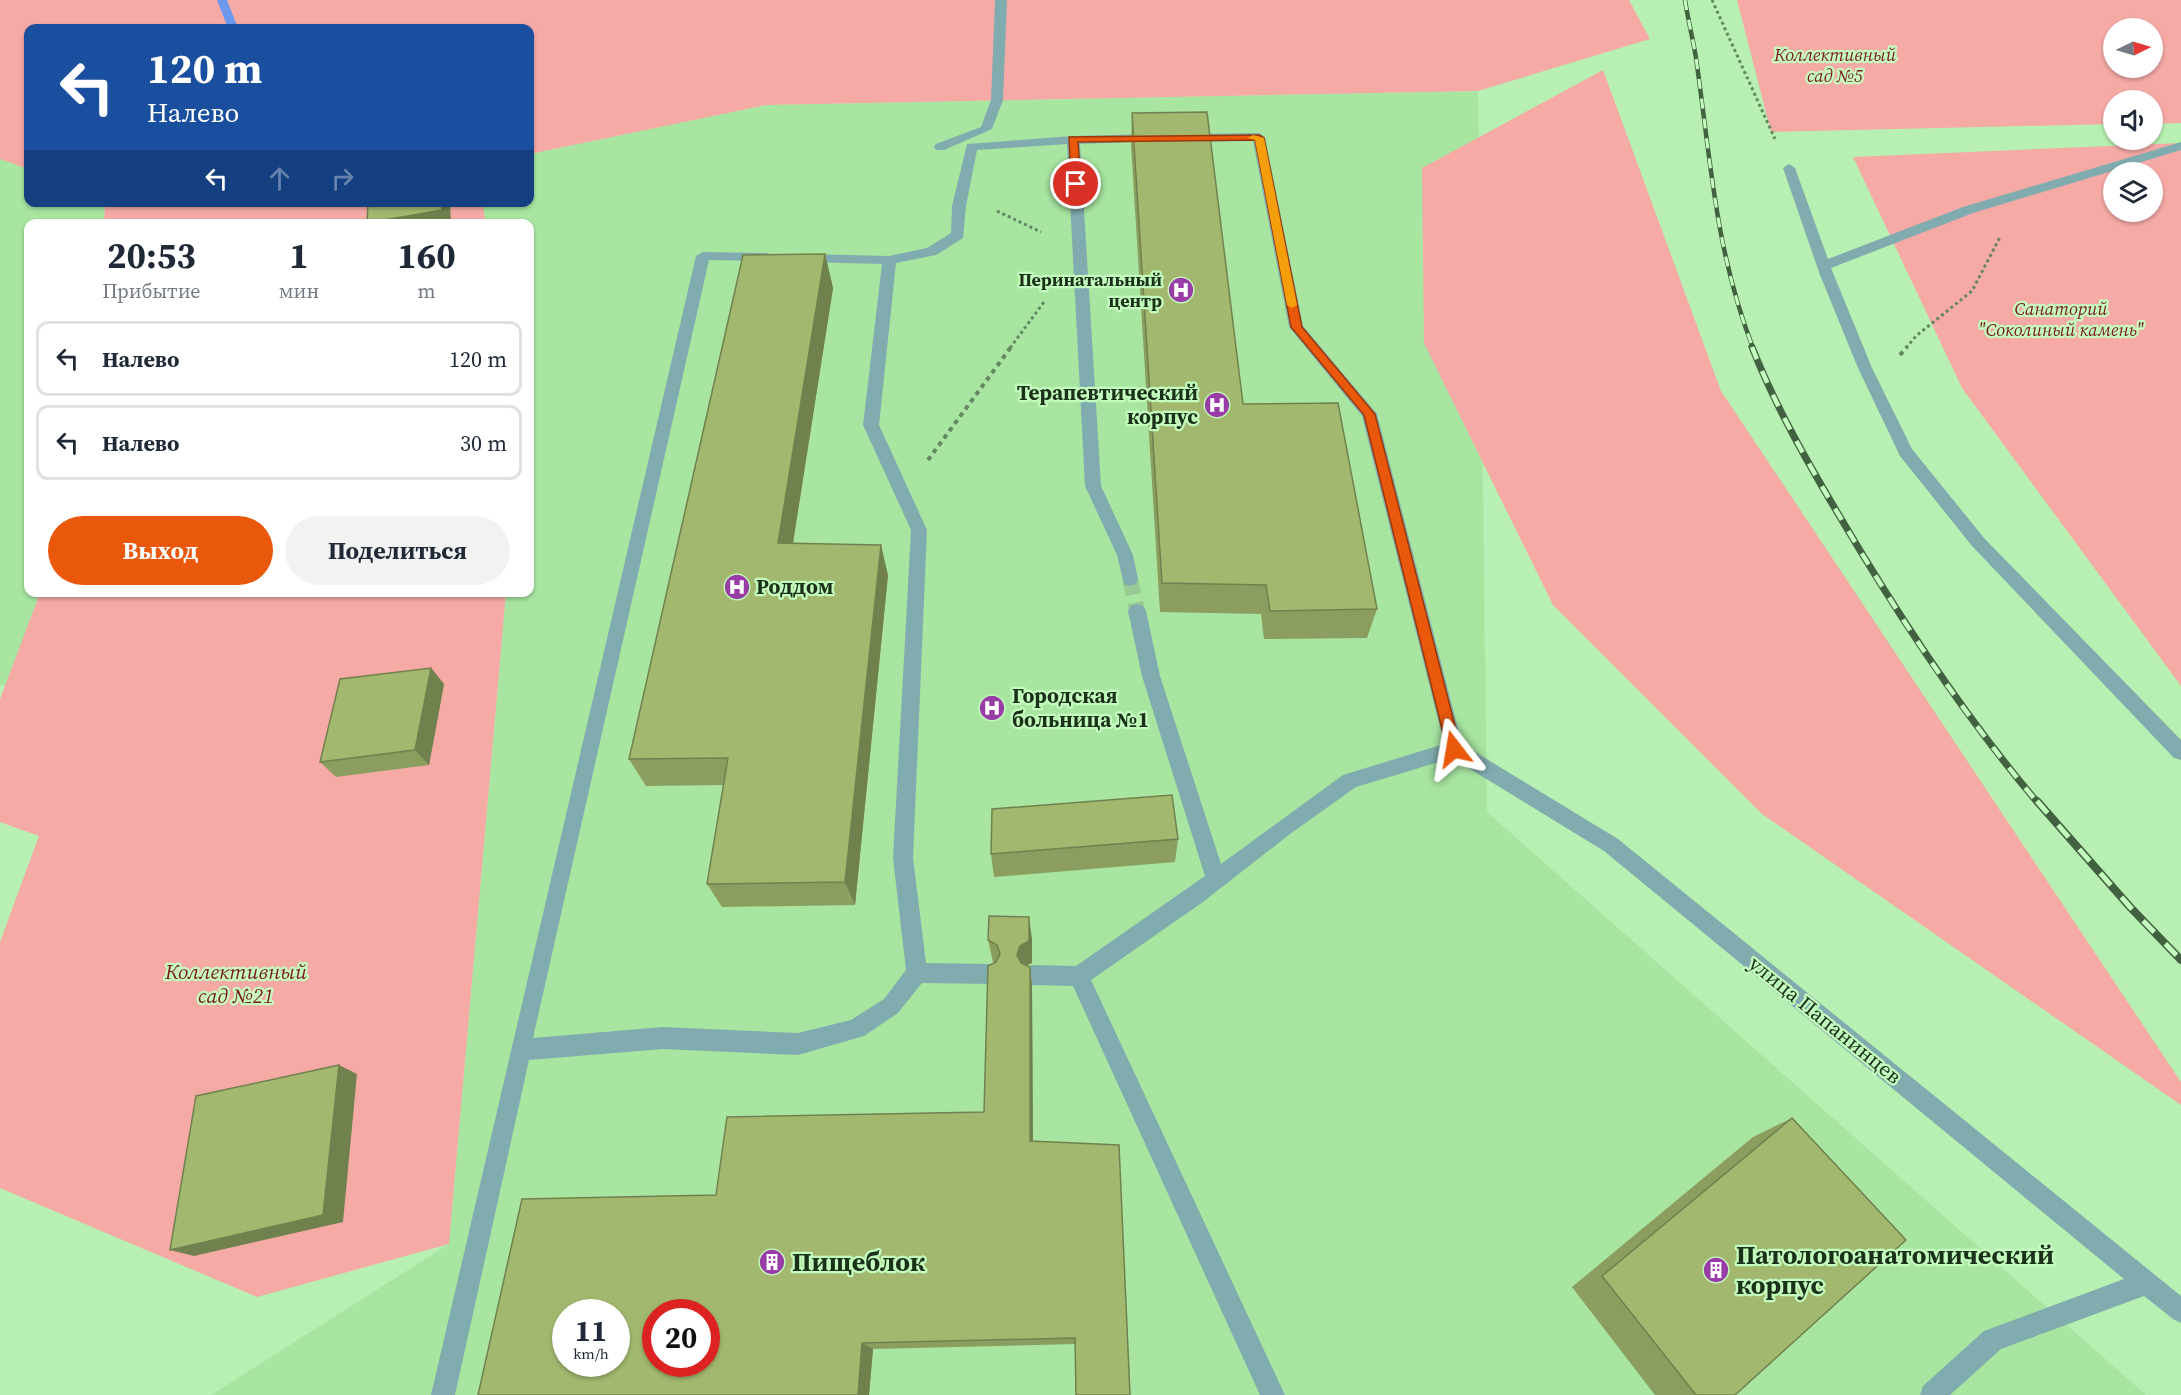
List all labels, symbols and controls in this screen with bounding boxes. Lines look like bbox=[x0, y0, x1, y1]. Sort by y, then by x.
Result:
north arrow bbox=[2103, 18, 2163, 78]
map controls bbox=[2103, 18, 2163, 222]
text: 120 m bbox=[147, 39, 262, 97]
park label: Коллективный сад №5 bbox=[1773, 42, 1897, 88]
icon: left bbox=[48, 48, 126, 126]
button: sound bbox=[2103, 90, 2163, 150]
text: Налево bbox=[147, 94, 239, 131]
pin bbox=[1050, 158, 1101, 209]
icon: left bbox=[200, 162, 233, 195]
icon: ahead bbox=[263, 162, 296, 195]
icon: right bbox=[326, 162, 359, 195]
button: layers bbox=[2103, 162, 2163, 222]
icon: arrive bbox=[1059, 167, 1092, 200]
text: 20:53 bbox=[107, 231, 196, 280]
text: 1 bbox=[289, 231, 309, 280]
text: 160 bbox=[397, 231, 456, 280]
place label: Перинатальный центр bbox=[1018, 267, 1162, 313]
hospital icon: Перинатальный центр bbox=[1166, 275, 1196, 305]
text: Прибытие bbox=[102, 277, 201, 305]
text: мин bbox=[279, 277, 319, 305]
text: m bbox=[418, 277, 436, 305]
park label: Санаторий "Соколиный камень" bbox=[1978, 296, 2144, 342]
icon: left bbox=[51, 342, 84, 375]
text: Налево bbox=[102, 344, 179, 374]
text: 120 m bbox=[449, 344, 507, 374]
place label: Терапевтический корпус bbox=[1017, 378, 1198, 431]
hospital icon: Терапевтический корпус bbox=[1202, 390, 1232, 420]
icon: left bbox=[51, 426, 84, 459]
text: Налево bbox=[102, 428, 179, 458]
text: 30 m bbox=[460, 428, 507, 458]
button: Выход bbox=[48, 516, 273, 585]
button: Поделиться bbox=[285, 516, 510, 585]
hospital icon: Роддом bbox=[722, 572, 752, 602]
place label: Роддом bbox=[756, 572, 833, 601]
place label: Городская больница №1 bbox=[1012, 681, 1149, 734]
hospital icon: Городская больница №1 bbox=[977, 693, 1007, 723]
position arrow bbox=[1422, 717, 1486, 781]
street label: улица Папанинцев bbox=[1743, 949, 1908, 1090]
park label: Коллективный сад №21 bbox=[164, 957, 307, 1010]
place label: Патологоанатомический корпус bbox=[1736, 1237, 2054, 1303]
place label: Пищеблок bbox=[792, 1244, 926, 1280]
building icon: Пищеблок bbox=[757, 1247, 787, 1277]
building icon: Патологоанатомический корпус bbox=[1701, 1255, 1731, 1285]
speed limit sign: 20 bbox=[642, 1299, 720, 1377]
text: 11 bbox=[575, 1310, 607, 1351]
text: km/h bbox=[573, 1343, 609, 1364]

